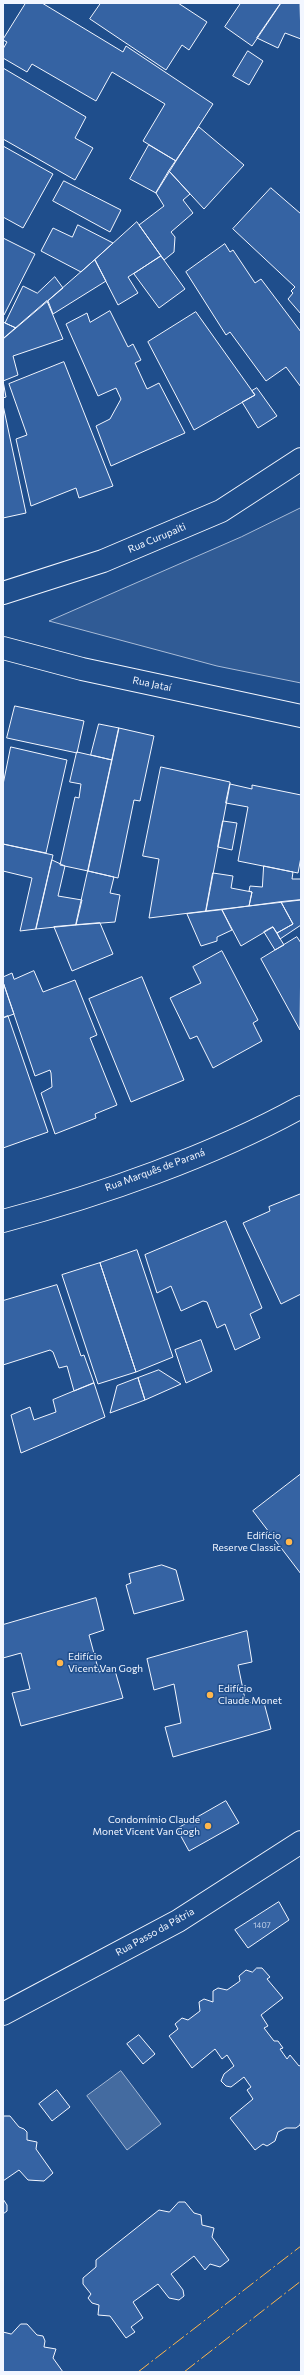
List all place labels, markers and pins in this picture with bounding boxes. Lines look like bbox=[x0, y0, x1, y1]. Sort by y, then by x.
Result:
place label: Edifício Reserve Classic bbox=[212, 1530, 281, 1554]
marker: Edifício Reserve Classic bbox=[284, 1537, 294, 1547]
place label: Edifício Vicent Van Gogh bbox=[68, 1651, 143, 1674]
marker: Edifício Vicent Van Gogh bbox=[55, 1658, 65, 1668]
place label: Edifício Claude Monet bbox=[218, 1683, 282, 1706]
marker: Edifício Claude Monet bbox=[205, 1690, 215, 1700]
place label: Condomímio Claude Monet Vicent Van Gogh bbox=[92, 1814, 200, 1838]
marker: Condomímio Claude Monet Vicent Van Gogh bbox=[203, 1821, 213, 1831]

